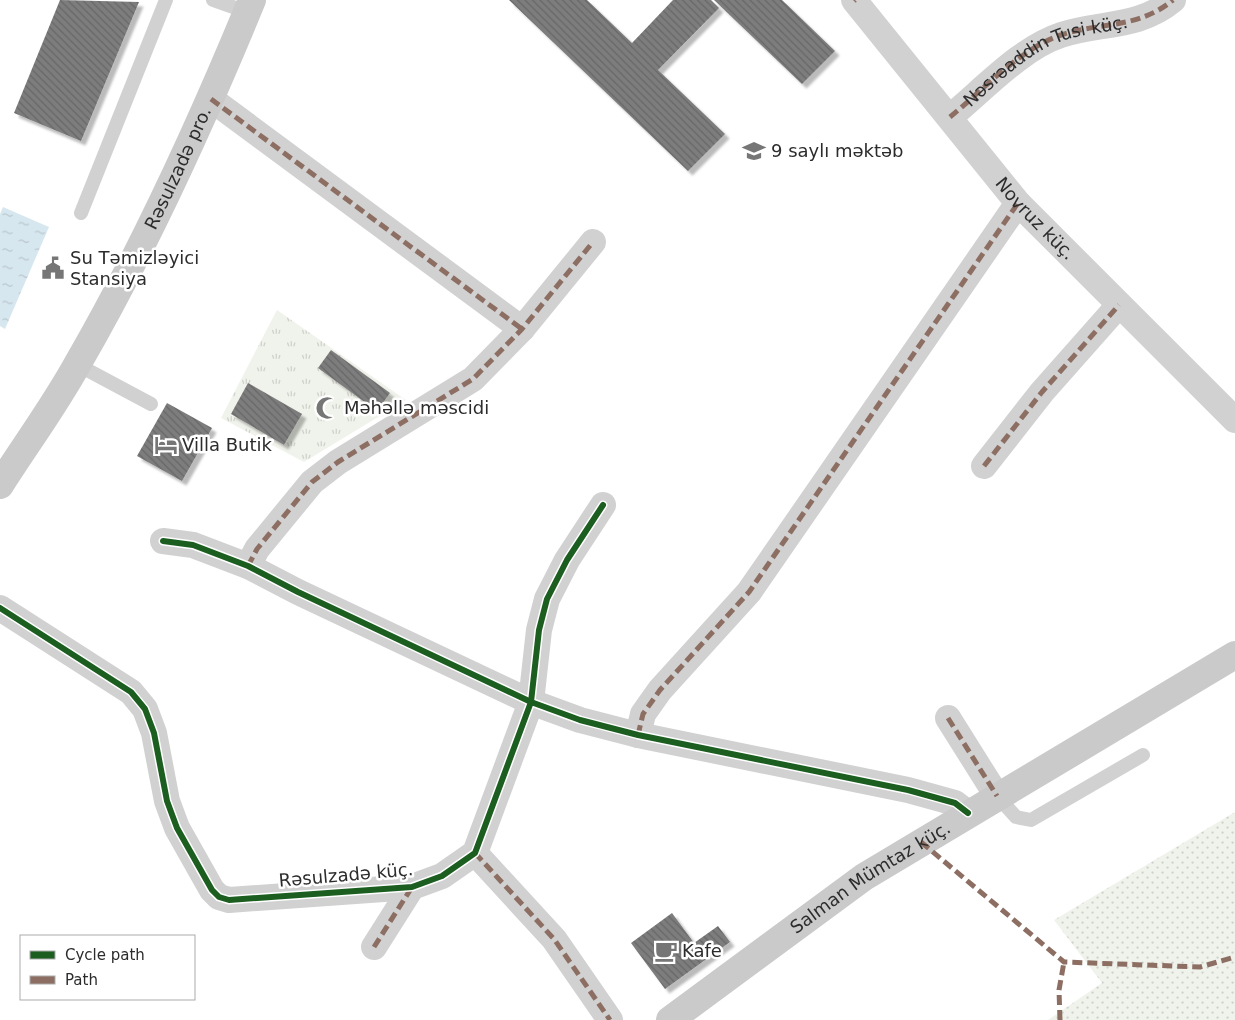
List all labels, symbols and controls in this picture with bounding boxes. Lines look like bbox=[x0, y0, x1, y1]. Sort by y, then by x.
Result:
street label: Nəsrəaddin Tusi küç. bbox=[959, 11, 1130, 111]
street label: Rəsulzadə pro. bbox=[140, 103, 215, 233]
school or university icon: 9 saylı məktəb bbox=[741, 138, 767, 164]
place label: 9 saylı məktəb bbox=[771, 140, 904, 161]
street label: Novruz küç. bbox=[991, 173, 1080, 264]
place label: Su Təmizləyici Stansiya bbox=[70, 247, 199, 289]
public building icon: Su Təmizləyici Stansiya bbox=[40, 255, 66, 281]
mosque icon: Məhəllə məscidi bbox=[314, 395, 340, 421]
place label: Məhəllə məscidi bbox=[344, 397, 489, 418]
hotel icon: Villa Butik bbox=[153, 432, 179, 458]
place label: Villa Butik bbox=[182, 434, 272, 455]
street label: Salman Mümtaz küç. bbox=[786, 817, 954, 938]
street label: Rəsulzadə küç. bbox=[278, 858, 414, 891]
legend bbox=[20, 935, 195, 1000]
cafe icon: Kafe bbox=[653, 938, 679, 964]
place label: Kafe bbox=[682, 940, 722, 961]
text: Cycle path bbox=[65, 946, 145, 964]
text: Path bbox=[65, 971, 98, 989]

